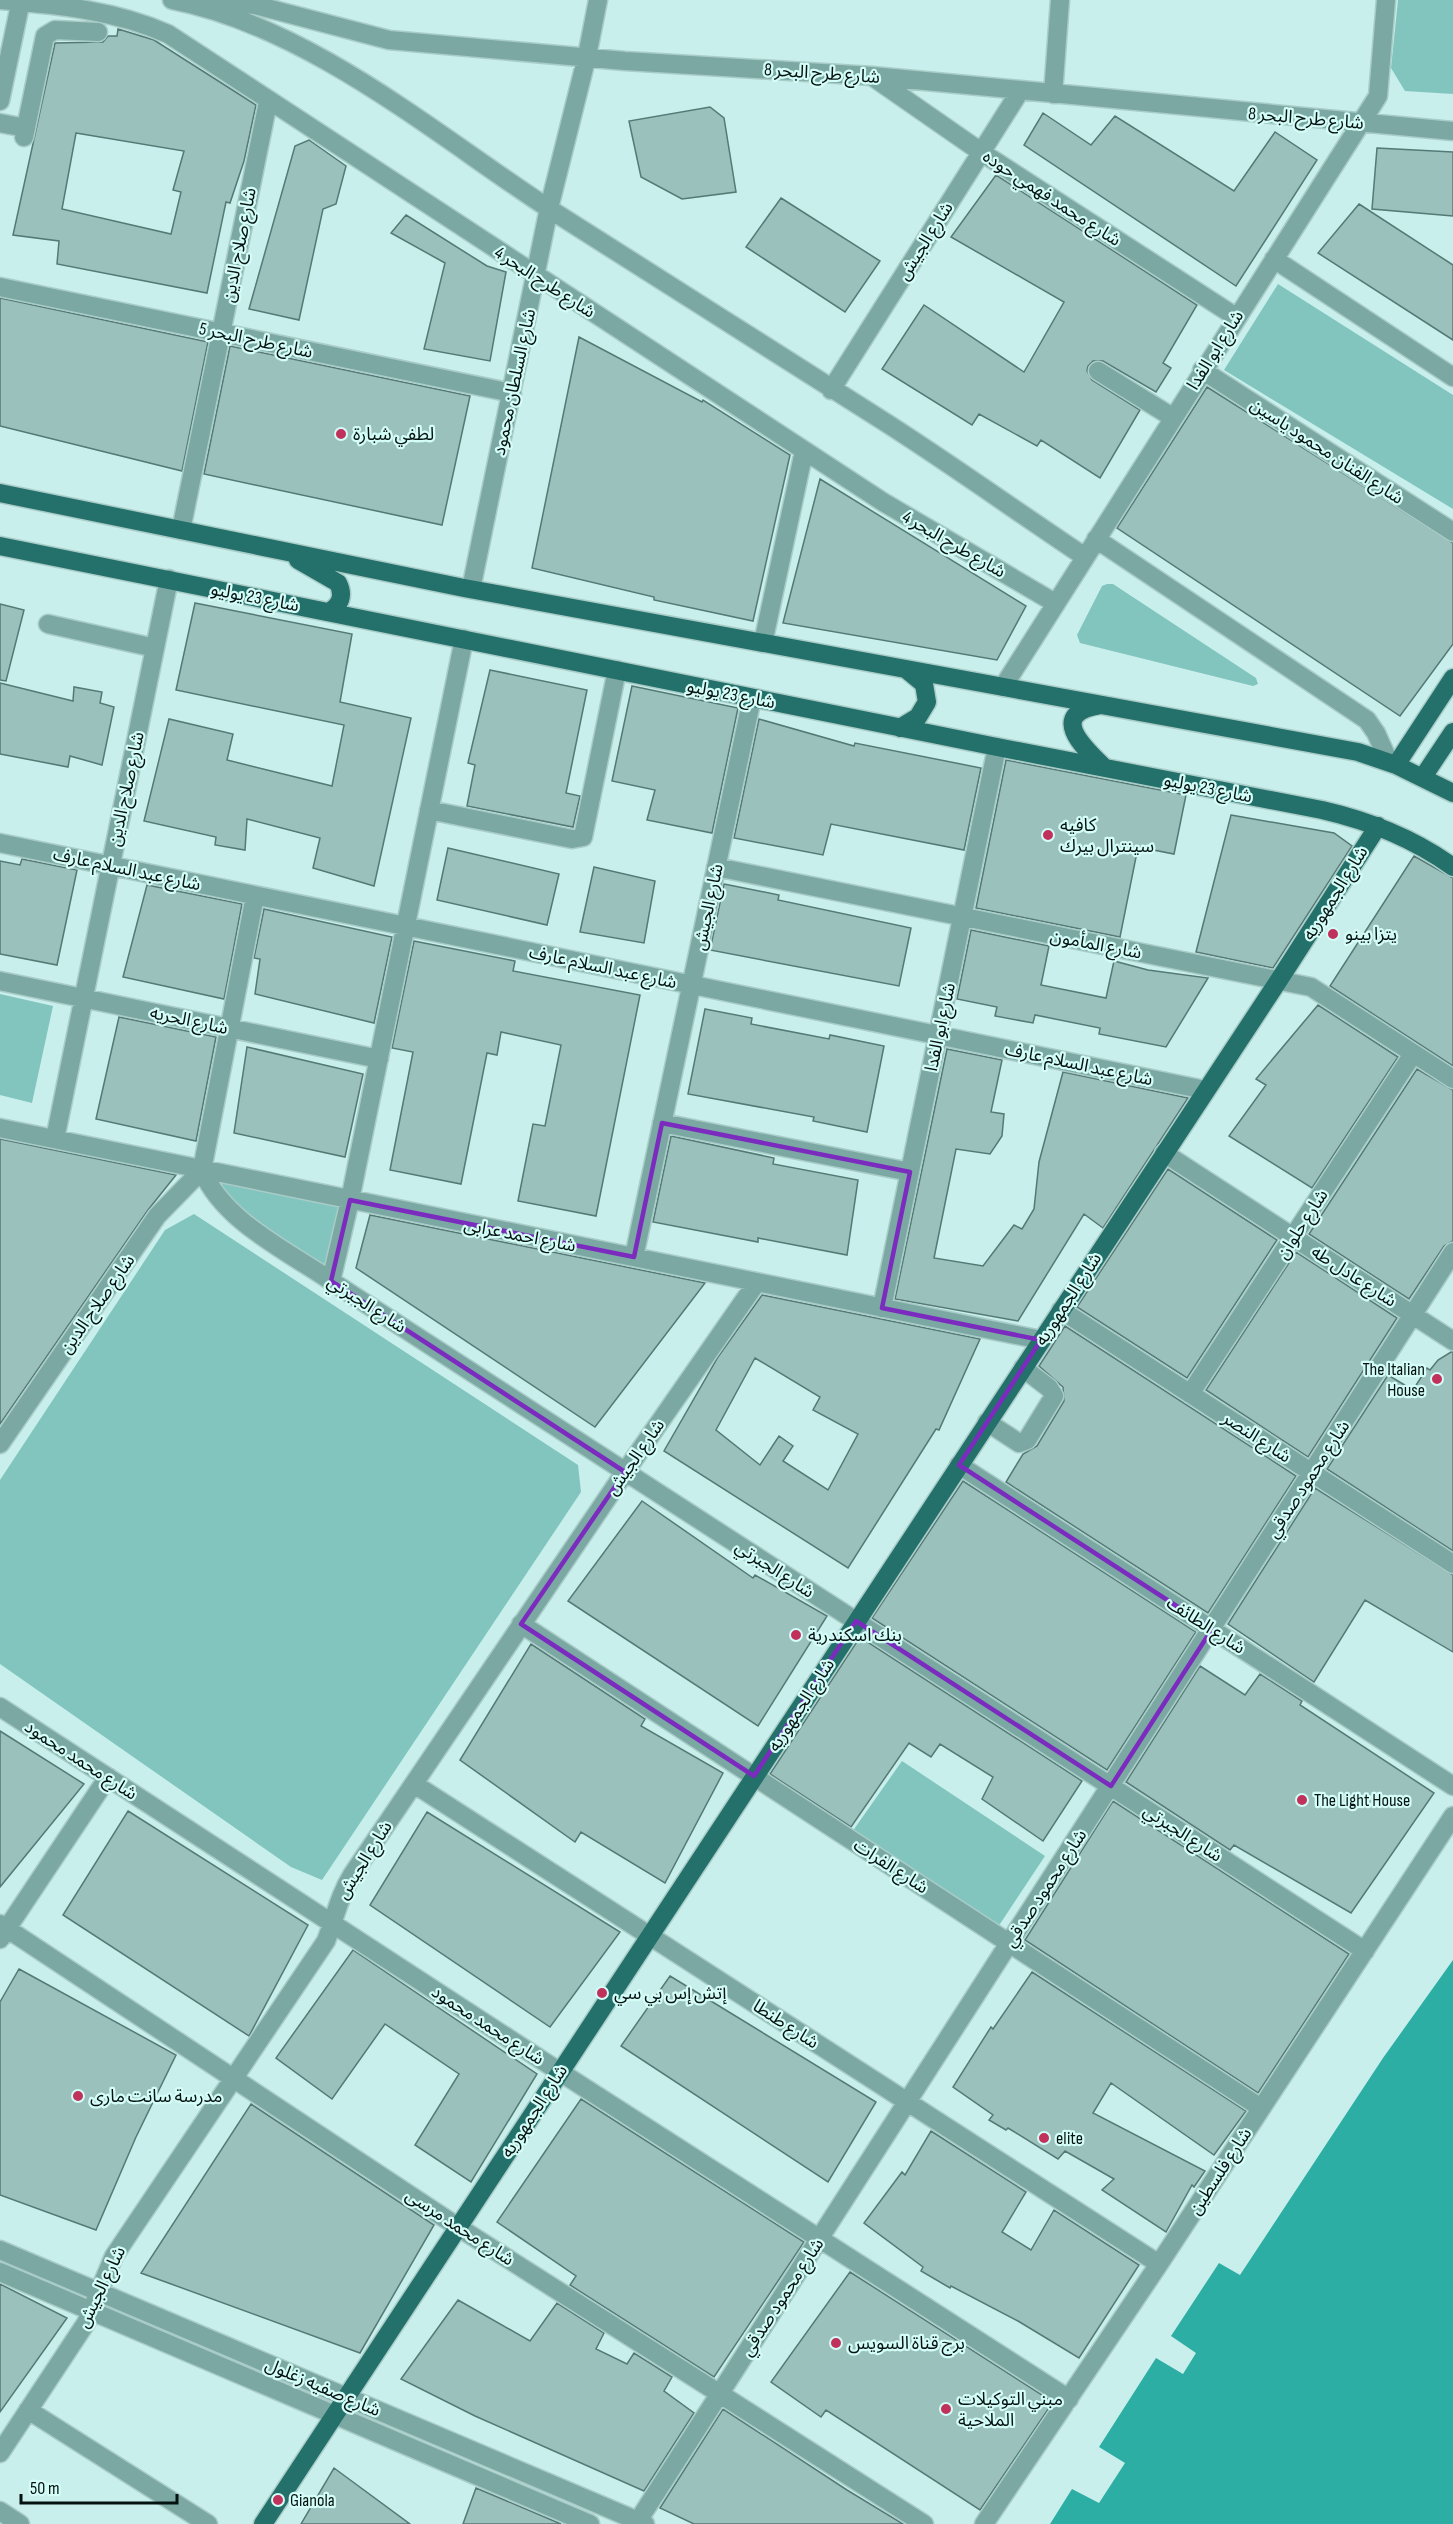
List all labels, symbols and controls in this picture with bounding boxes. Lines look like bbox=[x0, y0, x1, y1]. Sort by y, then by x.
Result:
street label: شارع طرح البحر 8 bbox=[763, 59, 881, 91]
street label: شارع طرح البحر 8 bbox=[1247, 103, 1365, 137]
street label: شارع محمد فهمي حوده bbox=[977, 146, 1125, 253]
street label: شارع صلاح الدين bbox=[218, 186, 264, 305]
street label: شارع الجيش bbox=[893, 198, 960, 286]
street label: شارع طرح البحر 4 bbox=[489, 242, 599, 325]
street label: شارع ابو الفدا bbox=[1183, 306, 1251, 396]
street label: شارع السلطان محمود bbox=[489, 307, 543, 458]
street label: شارع طرح البحر 5 bbox=[197, 318, 315, 366]
street label: شارع الفنان محمود ياسين bbox=[1245, 394, 1407, 511]
place label: لطفي شبارة bbox=[353, 424, 434, 447]
marker: لطفي شبارة bbox=[334, 427, 348, 441]
street label: شارع طرح البحر 4 bbox=[897, 506, 1009, 585]
street label: شارع 23 يوليو bbox=[208, 579, 301, 619]
street label: شارع 23 يوليو bbox=[684, 676, 777, 716]
street label: شارع صلاح الدين bbox=[104, 730, 152, 849]
street label: شارع 23 يوليو bbox=[1161, 770, 1254, 810]
place label: كافيه سينترال بيرك bbox=[1060, 815, 1154, 857]
marker: كافيه سينترال بيرك bbox=[1041, 828, 1055, 842]
street label: شارع الجمهوريه bbox=[1298, 842, 1375, 946]
street label: شارع عبد السلام عارف bbox=[51, 844, 203, 898]
street label: شارع الجيش bbox=[689, 862, 731, 953]
street label: شارع المأمون bbox=[1048, 924, 1144, 967]
place label: يتزا بينو bbox=[1345, 924, 1397, 945]
marker: يتزا بينو bbox=[1326, 927, 1340, 941]
street label: شارع عبد السلام عارف bbox=[527, 942, 679, 996]
street label: شارع ابو الفدا bbox=[921, 981, 963, 1074]
street label: شارع الحريه bbox=[147, 1002, 230, 1042]
street label: شارع عبد السلام عارف bbox=[1003, 1039, 1155, 1093]
street label: شارع حلوان bbox=[1272, 1185, 1335, 1265]
street label: شارع احمد عرابى bbox=[461, 1214, 578, 1260]
street label: شارع عادل طه bbox=[1306, 1241, 1400, 1314]
street label: شارع الجمهوريه bbox=[1031, 1249, 1109, 1351]
street label: شارع صلاح الدين bbox=[55, 1251, 142, 1360]
street label: شارع الجبرتي bbox=[322, 1271, 410, 1340]
place label: The Italian House bbox=[1362, 1359, 1425, 1401]
marker: The Italian House bbox=[1430, 1372, 1444, 1386]
street label: شارع النصر bbox=[1216, 1407, 1295, 1470]
street label: شارع الجيش bbox=[602, 1415, 672, 1501]
street label: شارع محمود صدقي bbox=[1262, 1416, 1357, 1544]
street label: شارع الجبرتي bbox=[730, 1536, 818, 1605]
street label: شارع الطائف bbox=[1161, 1592, 1249, 1661]
place label: بنك اسكندرية bbox=[808, 1625, 902, 1646]
marker: بنك اسكندرية bbox=[789, 1628, 803, 1642]
street label: شارع الجمهوريه bbox=[764, 1655, 842, 1757]
street label: شارع محمد محمود bbox=[19, 1716, 141, 1807]
place label: The Light House bbox=[1314, 1790, 1410, 1811]
marker: The Light House bbox=[1295, 1793, 1309, 1807]
street label: شارع الجبرتي bbox=[1138, 1800, 1226, 1869]
street label: شارع الجيش bbox=[332, 1817, 399, 1905]
street label: شارع محمود صدقي bbox=[999, 1825, 1094, 1953]
street label: شارع الفرات bbox=[848, 1835, 932, 1901]
street label: شارع محمد محمود bbox=[426, 1981, 548, 2072]
place label: إتش إس بي سي bbox=[614, 1983, 727, 2006]
marker: إتش إس بي سي bbox=[595, 1986, 609, 2000]
street label: شارع طنطا bbox=[747, 1995, 823, 2056]
street label: شارع الجمهوريه bbox=[497, 2061, 575, 2163]
place label: مدرسة سانت مارى bbox=[90, 2086, 223, 2107]
marker: مدرسة سانت مارى bbox=[71, 2089, 85, 2103]
street label: شارع فلسطين bbox=[1185, 2124, 1259, 2220]
place label: elite bbox=[1056, 2128, 1083, 2149]
marker: elite bbox=[1037, 2131, 1051, 2145]
street label: شارع محمد مرسى bbox=[400, 2185, 518, 2273]
street label: شارع محمود صدقي bbox=[736, 2234, 831, 2362]
street label: شارع الجيش bbox=[73, 2243, 133, 2333]
place label: برج قناة السويس bbox=[848, 2333, 965, 2356]
marker: برج قناة السويس bbox=[829, 2336, 843, 2350]
street label: شارع صفيه زغلول bbox=[261, 2354, 384, 2424]
place label: مبني التوكيلات الملاحية bbox=[958, 2389, 1063, 2431]
marker: مبني التوكيلات الملاحية bbox=[939, 2402, 953, 2416]
scale bar bbox=[21, 2467, 177, 2505]
text: 50 m bbox=[30, 2478, 60, 2499]
place label: Gianola bbox=[290, 2490, 335, 2511]
marker: Gianola bbox=[271, 2493, 285, 2507]

